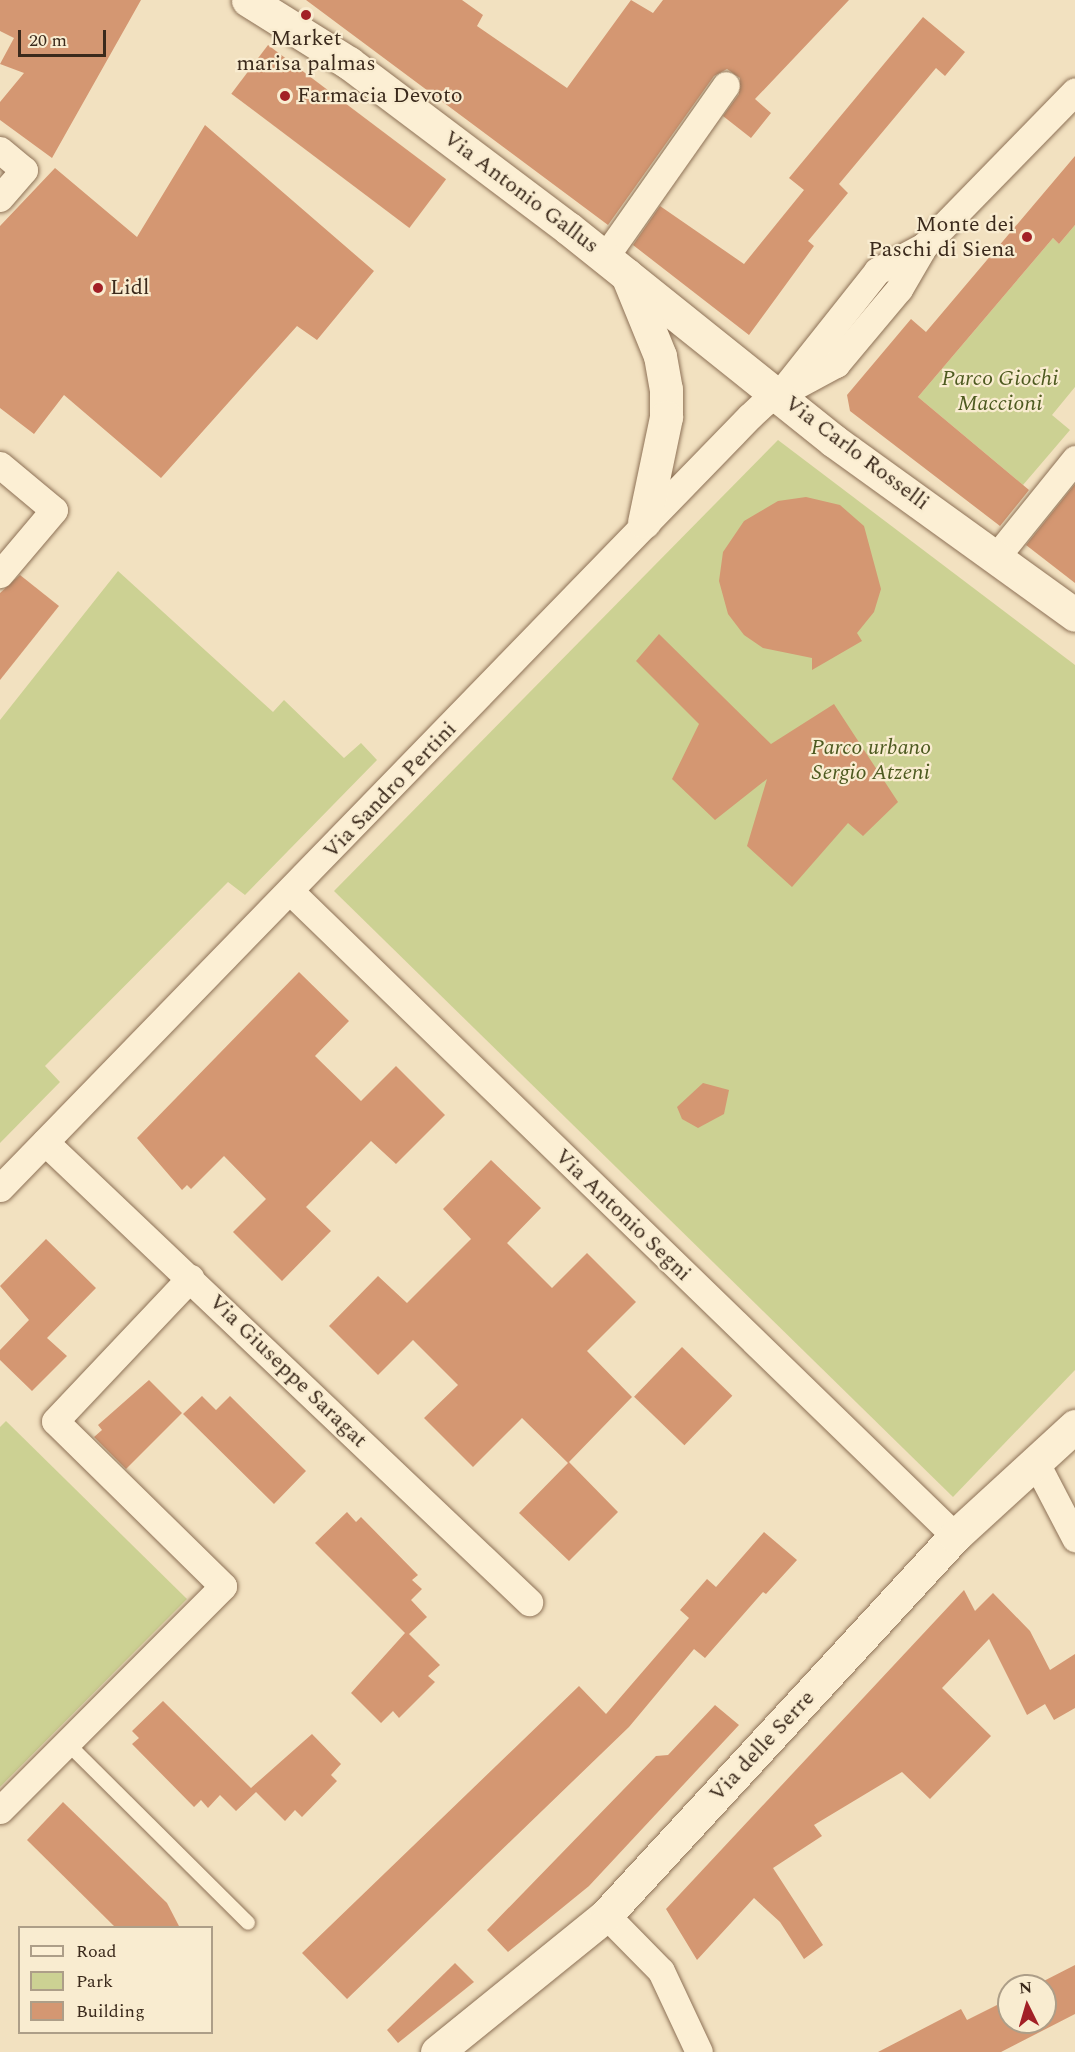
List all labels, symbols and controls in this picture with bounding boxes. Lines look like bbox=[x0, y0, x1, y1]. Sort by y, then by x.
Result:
marker: Market marisa palmas bbox=[299, 8, 313, 22]
scale bar bbox=[21, 18, 110, 56]
place label: Market marisa palmas bbox=[236, 25, 376, 76]
text: 20 m bbox=[29, 27, 67, 54]
place label: Farmacia Devoto bbox=[297, 83, 463, 109]
marker: Farmacia Devoto bbox=[278, 89, 292, 103]
street label: Via Antonio Gallus bbox=[438, 125, 604, 259]
place label: Monte dei Paschi di Siena bbox=[868, 211, 1015, 262]
marker: Monte dei Paschi di Siena bbox=[1020, 230, 1034, 244]
place label: Lidl bbox=[110, 275, 150, 301]
marker: Lidl bbox=[91, 281, 105, 295]
park label: Parco Giochi Maccioni bbox=[941, 365, 1059, 416]
street label: Via Carlo Rosselli bbox=[779, 390, 935, 516]
street label: Via Sandro Pertini bbox=[318, 716, 462, 864]
park label: Parco urbano Sergio Atzeni bbox=[811, 734, 931, 786]
street label: Via Antonio Segni bbox=[549, 1143, 697, 1287]
street label: Via Giuseppe Saragat bbox=[203, 1289, 373, 1453]
street label: Via delle Serre bbox=[704, 1685, 820, 1807]
legend bbox=[18, 1926, 213, 2034]
text: Road bbox=[76, 1938, 117, 1965]
text: Park bbox=[76, 1968, 113, 1995]
north arrow bbox=[997, 1974, 1057, 2034]
text: N bbox=[1018, 1976, 1033, 2001]
text: Building bbox=[76, 1998, 145, 2025]

